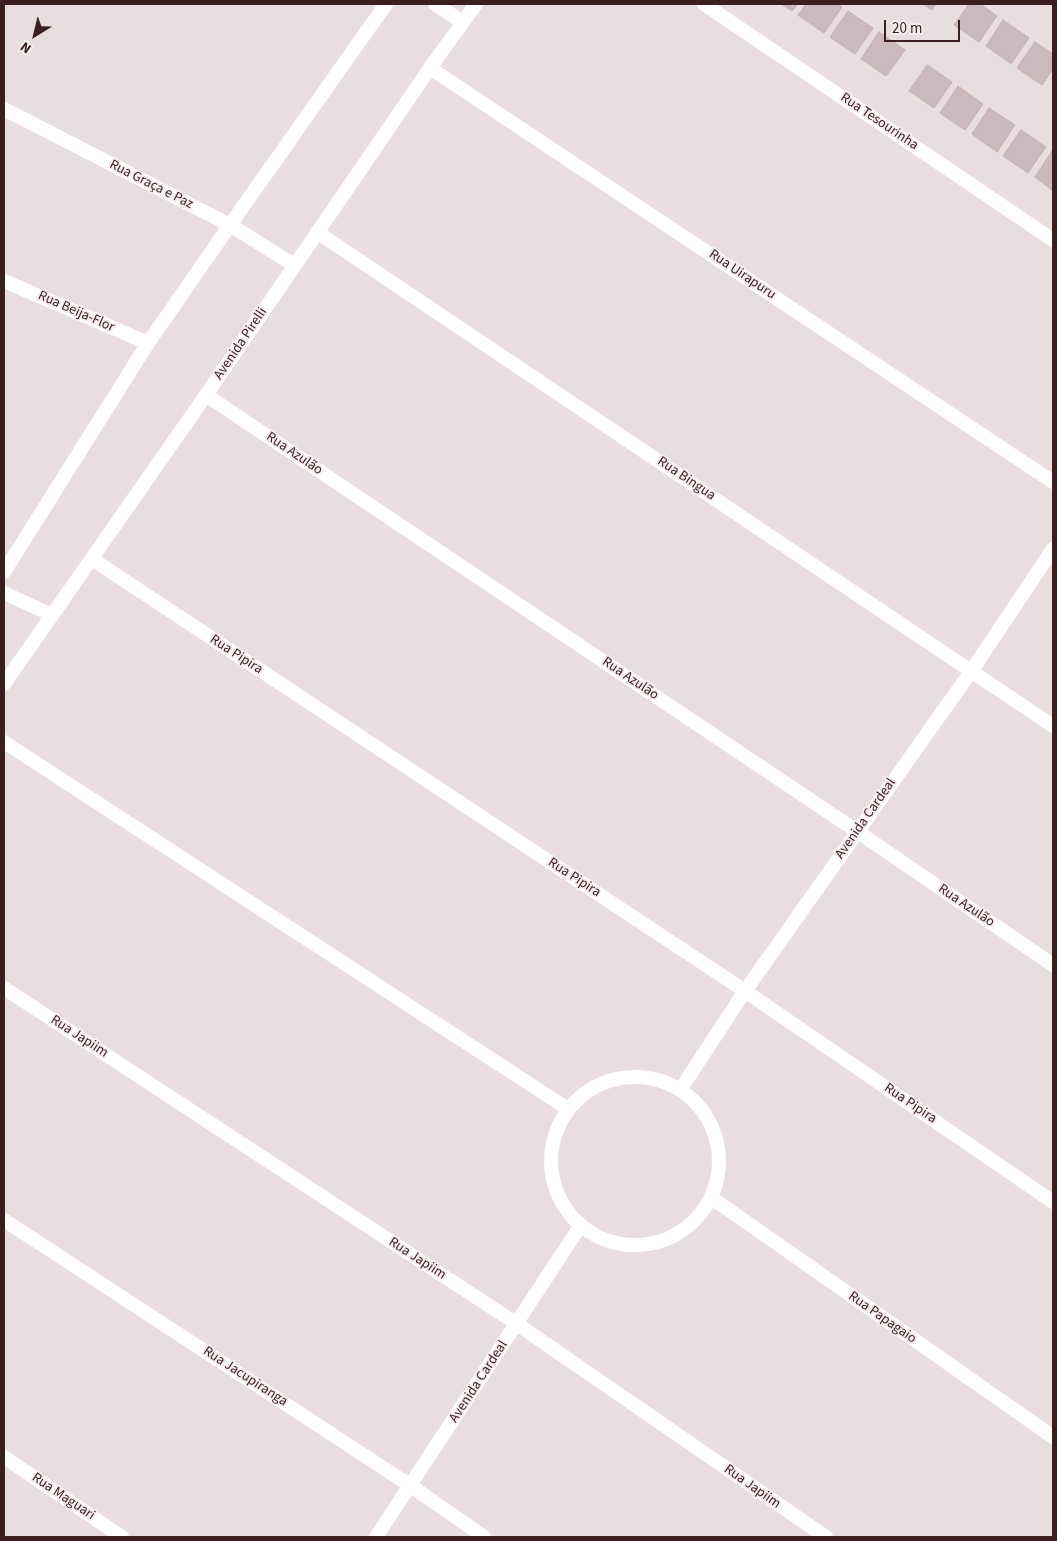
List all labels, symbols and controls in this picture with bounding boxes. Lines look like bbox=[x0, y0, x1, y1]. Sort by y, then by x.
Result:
north arrow bbox=[10, 10, 60, 60]
scale bar bbox=[887, 10, 963, 42]
text: 20 m bbox=[892, 18, 922, 39]
text: N bbox=[17, 36, 36, 58]
street label: Rua Tesourinha bbox=[837, 90, 921, 154]
street label: Rua Graça e Paz bbox=[106, 157, 196, 213]
street label: Rua Uirapuru bbox=[705, 246, 779, 304]
street label: Rua Beija-Flor bbox=[35, 288, 117, 336]
street label: Avenida Pirelli bbox=[211, 305, 271, 383]
street label: Rua Azulão bbox=[262, 429, 326, 479]
street label: Rua Bingua bbox=[654, 453, 718, 505]
street label: Rua Pipira bbox=[206, 632, 266, 678]
street label: Rua Azulão bbox=[598, 654, 662, 704]
street label: Avenida Cardeal bbox=[832, 775, 900, 863]
street label: Rua Pipira bbox=[544, 855, 604, 901]
street label: Rua Azulão bbox=[934, 881, 998, 931]
street label: Rua Japiim bbox=[47, 1012, 111, 1062]
street label: Rua Pipira bbox=[881, 1080, 939, 1128]
street label: Rua Japiim bbox=[385, 1234, 449, 1284]
street label: Rua Papagaio bbox=[845, 1288, 919, 1348]
street label: Avenida Cardeal bbox=[446, 1338, 512, 1426]
street label: Rua Jacupiranga bbox=[200, 1343, 290, 1411]
street label: Rua Japiim bbox=[720, 1461, 784, 1513]
street label: Rua Maguari bbox=[28, 1470, 98, 1524]

